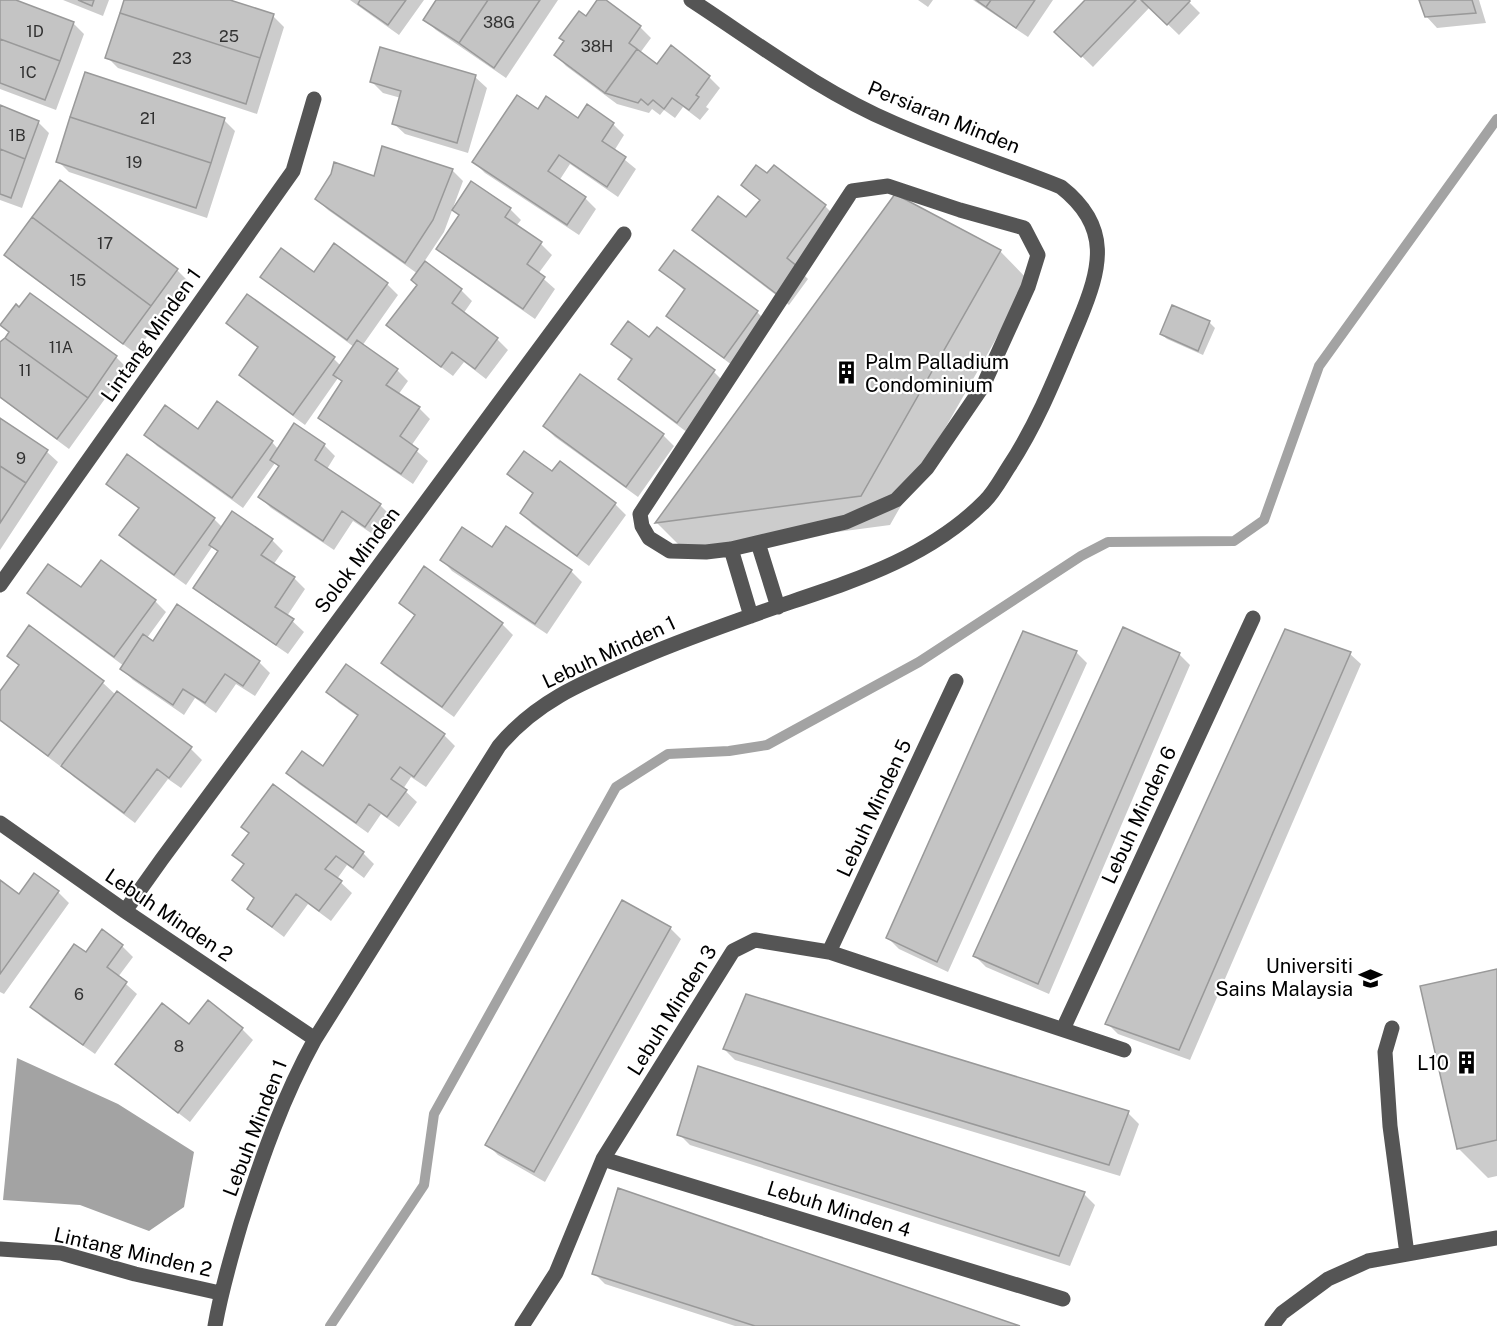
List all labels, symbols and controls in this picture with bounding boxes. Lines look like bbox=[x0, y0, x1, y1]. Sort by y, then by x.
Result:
house number: 38G bbox=[483, 13, 515, 32]
house number: 1D bbox=[26, 22, 44, 41]
house number: 25 bbox=[219, 27, 239, 46]
house number: 38H bbox=[581, 37, 613, 56]
house number: 23 bbox=[172, 49, 192, 68]
house number: 1C bbox=[19, 63, 37, 82]
street label: Persiaran Minden bbox=[864, 76, 1024, 158]
house number: 21 bbox=[140, 109, 156, 128]
house number: 1B bbox=[8, 126, 26, 145]
house number: 19 bbox=[126, 153, 142, 172]
house number: 17 bbox=[97, 234, 113, 253]
street label: Lintang Minden 1 bbox=[96, 264, 206, 406]
house number: 15 bbox=[70, 271, 86, 290]
house number: 11A bbox=[49, 338, 73, 357]
place label: Palm Palladium Condominium bbox=[865, 350, 1009, 397]
building icon: Palm Palladium Condominium bbox=[834, 360, 860, 386]
house number: 11 bbox=[18, 361, 32, 380]
house number: 9 bbox=[16, 449, 26, 468]
street label: Solok Minden bbox=[309, 502, 405, 618]
street label: Lebuh Minden 1 bbox=[538, 611, 680, 693]
street label: Lebuh Minden 5 bbox=[832, 735, 916, 881]
street label: Lebuh Minden 6 bbox=[1097, 742, 1181, 888]
street label: Lebuh Minden 2 bbox=[101, 864, 237, 966]
street label: Lebuh Minden 3 bbox=[622, 940, 722, 1080]
place label: Universiti Sains Malaysia bbox=[1215, 954, 1353, 1001]
school or university icon: Universiti Sains Malaysia bbox=[1358, 965, 1384, 991]
house number: 6 bbox=[74, 985, 84, 1004]
house number: 8 bbox=[174, 1037, 184, 1056]
building icon: L10 bbox=[1454, 1050, 1480, 1076]
place label: L10 bbox=[1417, 1051, 1449, 1075]
street label: Lebuh Minden 1 bbox=[218, 1056, 292, 1200]
street label: Lebuh Minden 4 bbox=[764, 1176, 914, 1242]
street label: Lintang Minden 2 bbox=[52, 1222, 214, 1282]

